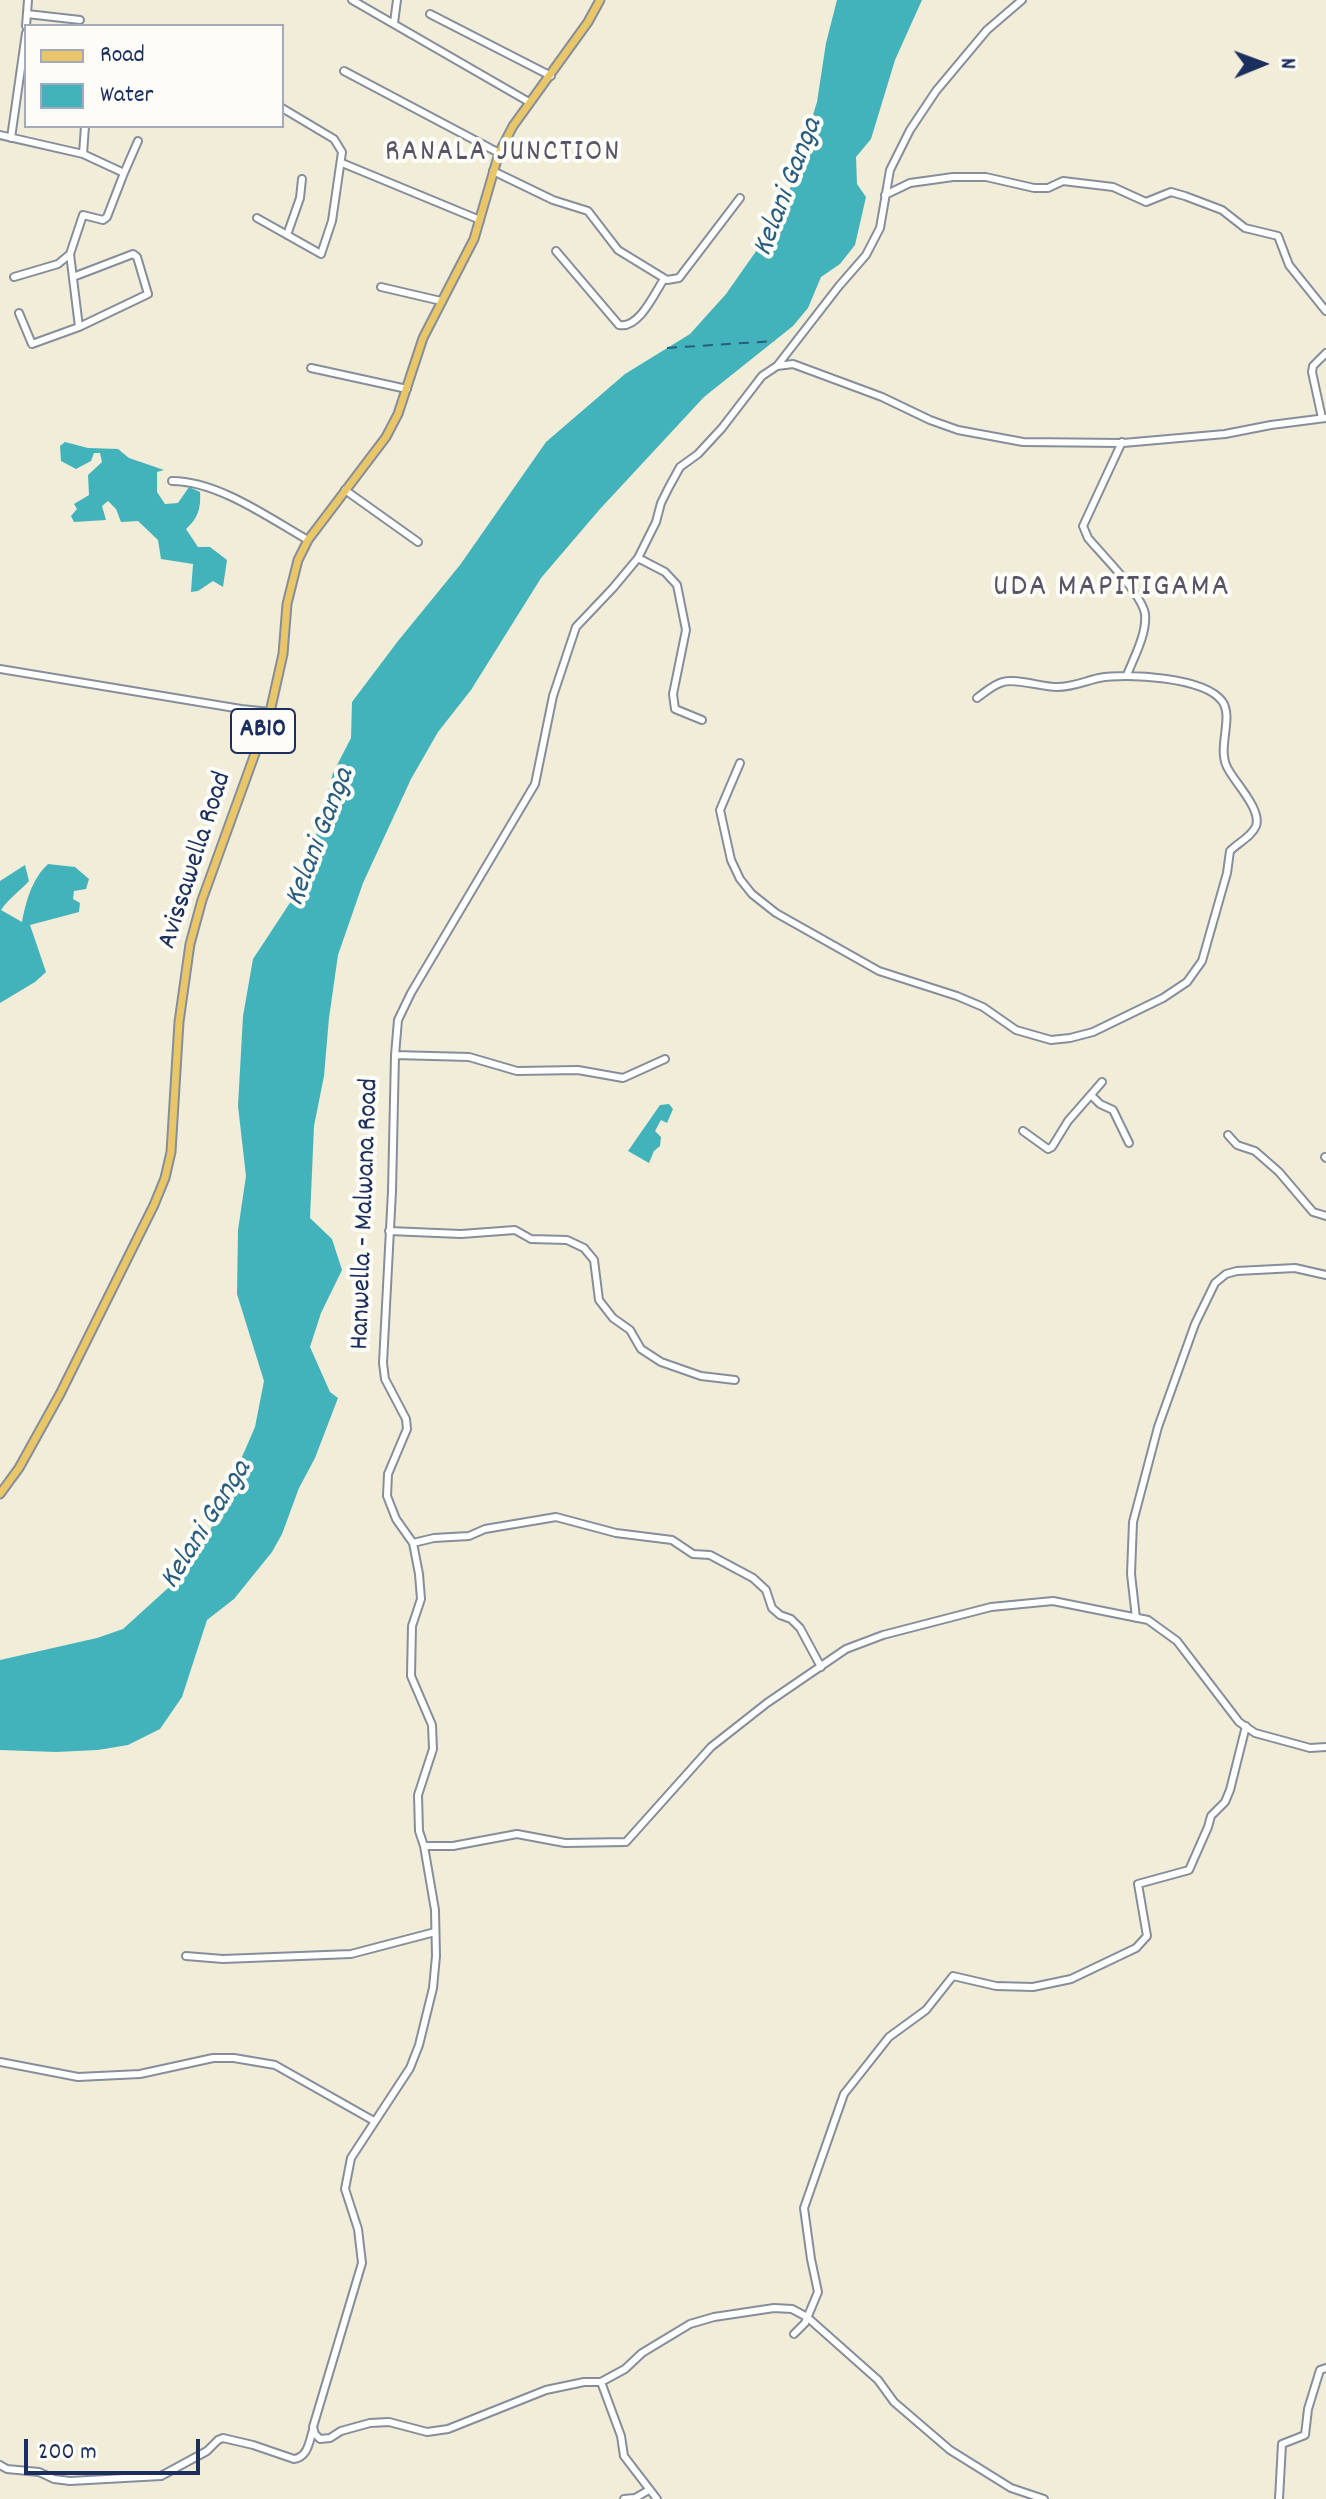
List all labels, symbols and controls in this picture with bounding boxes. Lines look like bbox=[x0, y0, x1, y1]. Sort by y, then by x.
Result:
legend bbox=[24, 24, 284, 128]
north arrow bbox=[1222, 24, 1302, 104]
text: Road bbox=[100, 39, 145, 73]
text: N bbox=[1271, 58, 1302, 69]
text: Water bbox=[100, 79, 153, 113]
water label: Kelani Ganga bbox=[747, 114, 833, 262]
district label: RANALA JUNCTION bbox=[385, 137, 621, 173]
district label: UDA MAPITIGAMA bbox=[993, 571, 1231, 609]
road number: AB10 bbox=[231, 709, 295, 753]
water label: Kelani Ganga bbox=[279, 764, 365, 912]
street label: Avissawella Road bbox=[153, 768, 241, 954]
street label: Hanwella - Malwana Road bbox=[345, 1078, 389, 1350]
water label: Kelani Ganga bbox=[154, 1455, 262, 1597]
scale bar bbox=[28, 2423, 204, 2473]
text: 200 m bbox=[38, 2436, 97, 2470]

